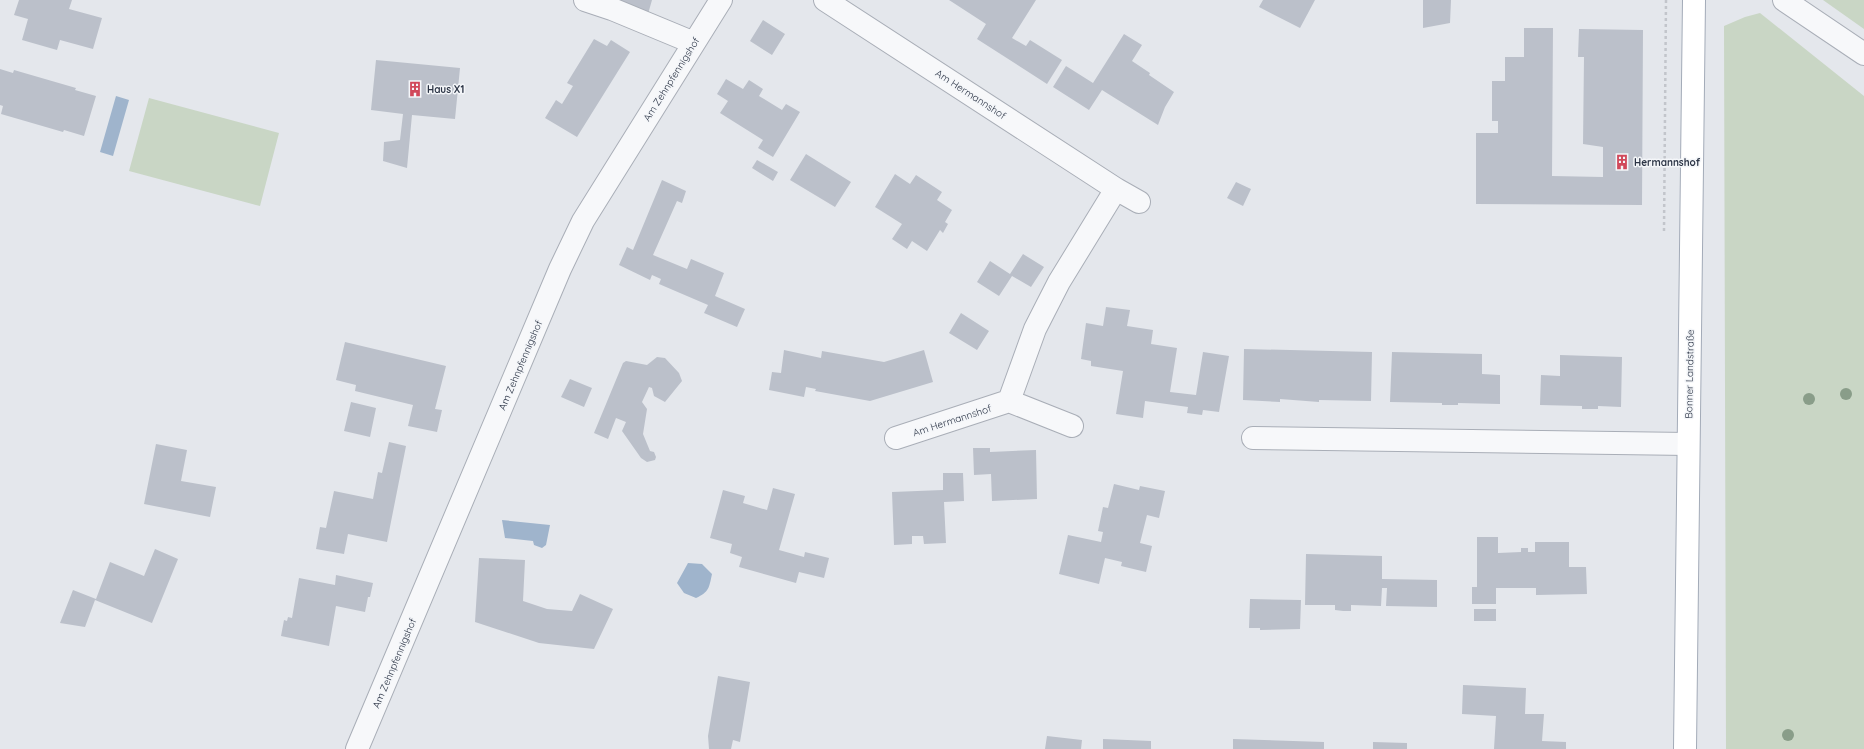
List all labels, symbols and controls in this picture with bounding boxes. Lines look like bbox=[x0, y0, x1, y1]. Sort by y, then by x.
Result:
street label: Am Zehnpfennigshof bbox=[640, 35, 703, 124]
street label: Am Hermannshof bbox=[933, 67, 1009, 122]
building icon: Haus X1 bbox=[406, 80, 424, 98]
place label: Haus X1 bbox=[427, 83, 464, 96]
building icon: Hermannshof bbox=[1613, 153, 1631, 171]
place label: Hermannshof bbox=[1634, 156, 1701, 169]
street label: Am Zehnpfennigshof bbox=[496, 318, 545, 412]
street label: Bonner Landstraße bbox=[1682, 329, 1697, 419]
street label: Am Hermannshof bbox=[911, 402, 993, 439]
street label: Am Zehnpfennigshof bbox=[370, 616, 419, 710]

